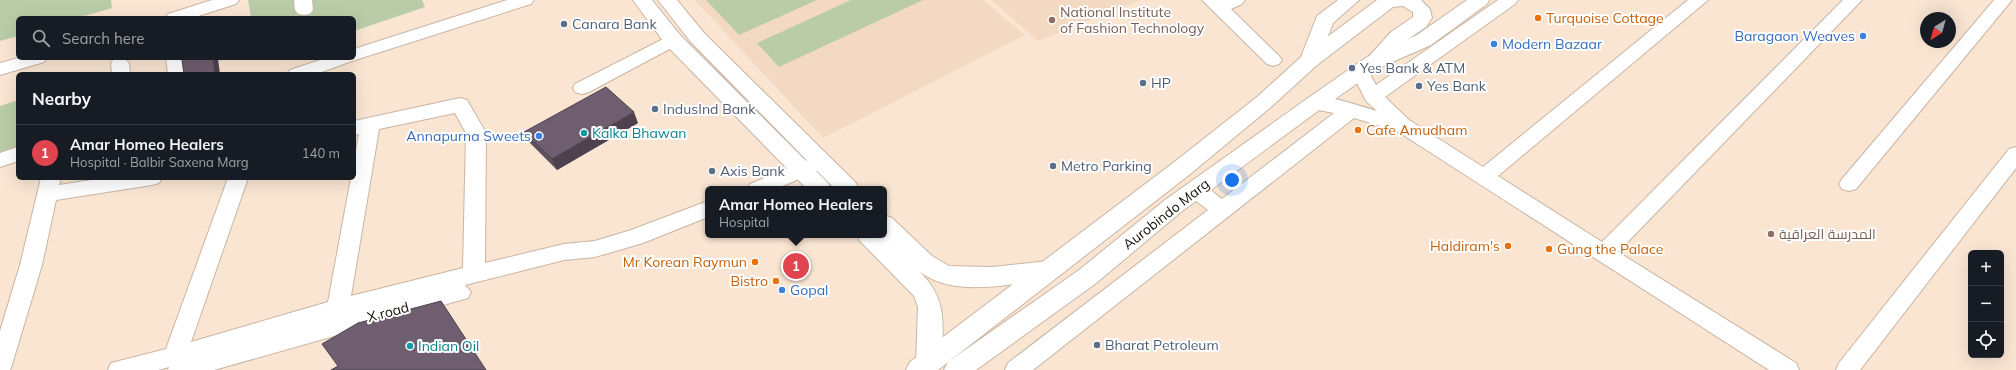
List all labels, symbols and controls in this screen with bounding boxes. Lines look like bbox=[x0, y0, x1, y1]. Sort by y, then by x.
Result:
place label: National Institute of Fashion Technology bbox=[1060, 3, 1205, 37]
place label: Turquoise Cottage bbox=[1546, 9, 1664, 27]
north arrow bbox=[1920, 12, 1956, 48]
marker: Turquoise Cottage bbox=[1533, 13, 1543, 23]
place label: Canara Bank bbox=[572, 15, 658, 33]
marker: National Institute of Fashion Technology bbox=[1047, 15, 1057, 25]
search box bbox=[16, 16, 356, 60]
marker: Canara Bank bbox=[559, 19, 569, 29]
icon: search bbox=[30, 27, 52, 49]
place label: Baragaon Weaves bbox=[1734, 27, 1855, 45]
text: Search here bbox=[62, 29, 144, 48]
marker: Baragaon Weaves bbox=[1858, 31, 1868, 41]
place label: Modern Bazaar bbox=[1502, 35, 1603, 53]
marker: Modern Bazaar bbox=[1489, 39, 1499, 49]
place label: Yes Bank & ATM bbox=[1359, 59, 1465, 77]
marker: Yes Bank & ATM bbox=[1347, 63, 1357, 73]
place label: HP bbox=[1151, 74, 1171, 92]
place label: Yes Bank bbox=[1426, 77, 1487, 95]
marker: HP bbox=[1138, 78, 1148, 88]
marker: Yes Bank bbox=[1414, 81, 1424, 91]
text: Nearby bbox=[32, 88, 91, 109]
place label: IndusInd Bank bbox=[663, 100, 756, 118]
marker: IndusInd Bank bbox=[650, 104, 660, 114]
place label: Cafe Amudham bbox=[1366, 121, 1468, 139]
place label: Kalka Bhawan bbox=[592, 124, 687, 142]
marker: Cafe Amudham bbox=[1353, 125, 1363, 135]
place label: Annapurna Sweets bbox=[406, 127, 531, 145]
marker: Kalka Bhawan bbox=[579, 128, 589, 138]
marker: Annapurna Sweets bbox=[534, 131, 544, 141]
text: Amar Homeo Healers bbox=[70, 135, 224, 154]
text: 1 bbox=[41, 145, 49, 161]
text: 140 m bbox=[302, 145, 340, 161]
text: Hospital · Balbir Saxena Marg bbox=[70, 154, 249, 170]
place label: Metro Parking bbox=[1061, 157, 1152, 175]
marker: Metro Parking bbox=[1048, 161, 1058, 171]
place label: Axis Bank bbox=[720, 162, 786, 180]
marker: Axis Bank bbox=[707, 166, 717, 176]
your location bbox=[1222, 170, 1242, 190]
street label: Aurobindo Marg bbox=[1119, 175, 1213, 253]
popup bbox=[705, 186, 887, 238]
text: Amar Homeo Healers bbox=[719, 195, 873, 214]
text: Hospital bbox=[719, 214, 769, 230]
place label: المدرسة العراقية bbox=[1779, 225, 1876, 243]
marker: المدرسة العراقية bbox=[1766, 229, 1776, 239]
place label: Haldiram's bbox=[1430, 237, 1500, 255]
place label: Gung the Palace bbox=[1557, 240, 1663, 258]
marker: Haldiram's bbox=[1503, 241, 1513, 251]
marker: Gung the Palace bbox=[1544, 244, 1554, 254]
map controls bbox=[1968, 250, 2004, 358]
button: + bbox=[1968, 250, 2004, 286]
pin: 1 bbox=[783, 251, 809, 281]
place label: Mr Korean Raymun bbox=[623, 253, 747, 271]
marker: Mr Korean Raymun bbox=[750, 257, 760, 267]
place label: Bistro bbox=[730, 272, 768, 290]
marker: Bistro bbox=[771, 276, 781, 286]
place label: Gopal bbox=[790, 281, 828, 299]
marker: Gopal bbox=[777, 285, 787, 295]
button: − bbox=[1968, 286, 2004, 322]
street label: X road bbox=[365, 298, 411, 326]
button: locate bbox=[1968, 322, 2004, 358]
place label: Bharat Petroleum bbox=[1105, 336, 1219, 354]
place label: Indian Oil bbox=[418, 337, 479, 355]
marker: Bharat Petroleum bbox=[1092, 340, 1102, 350]
marker: Indian Oil bbox=[405, 341, 415, 351]

